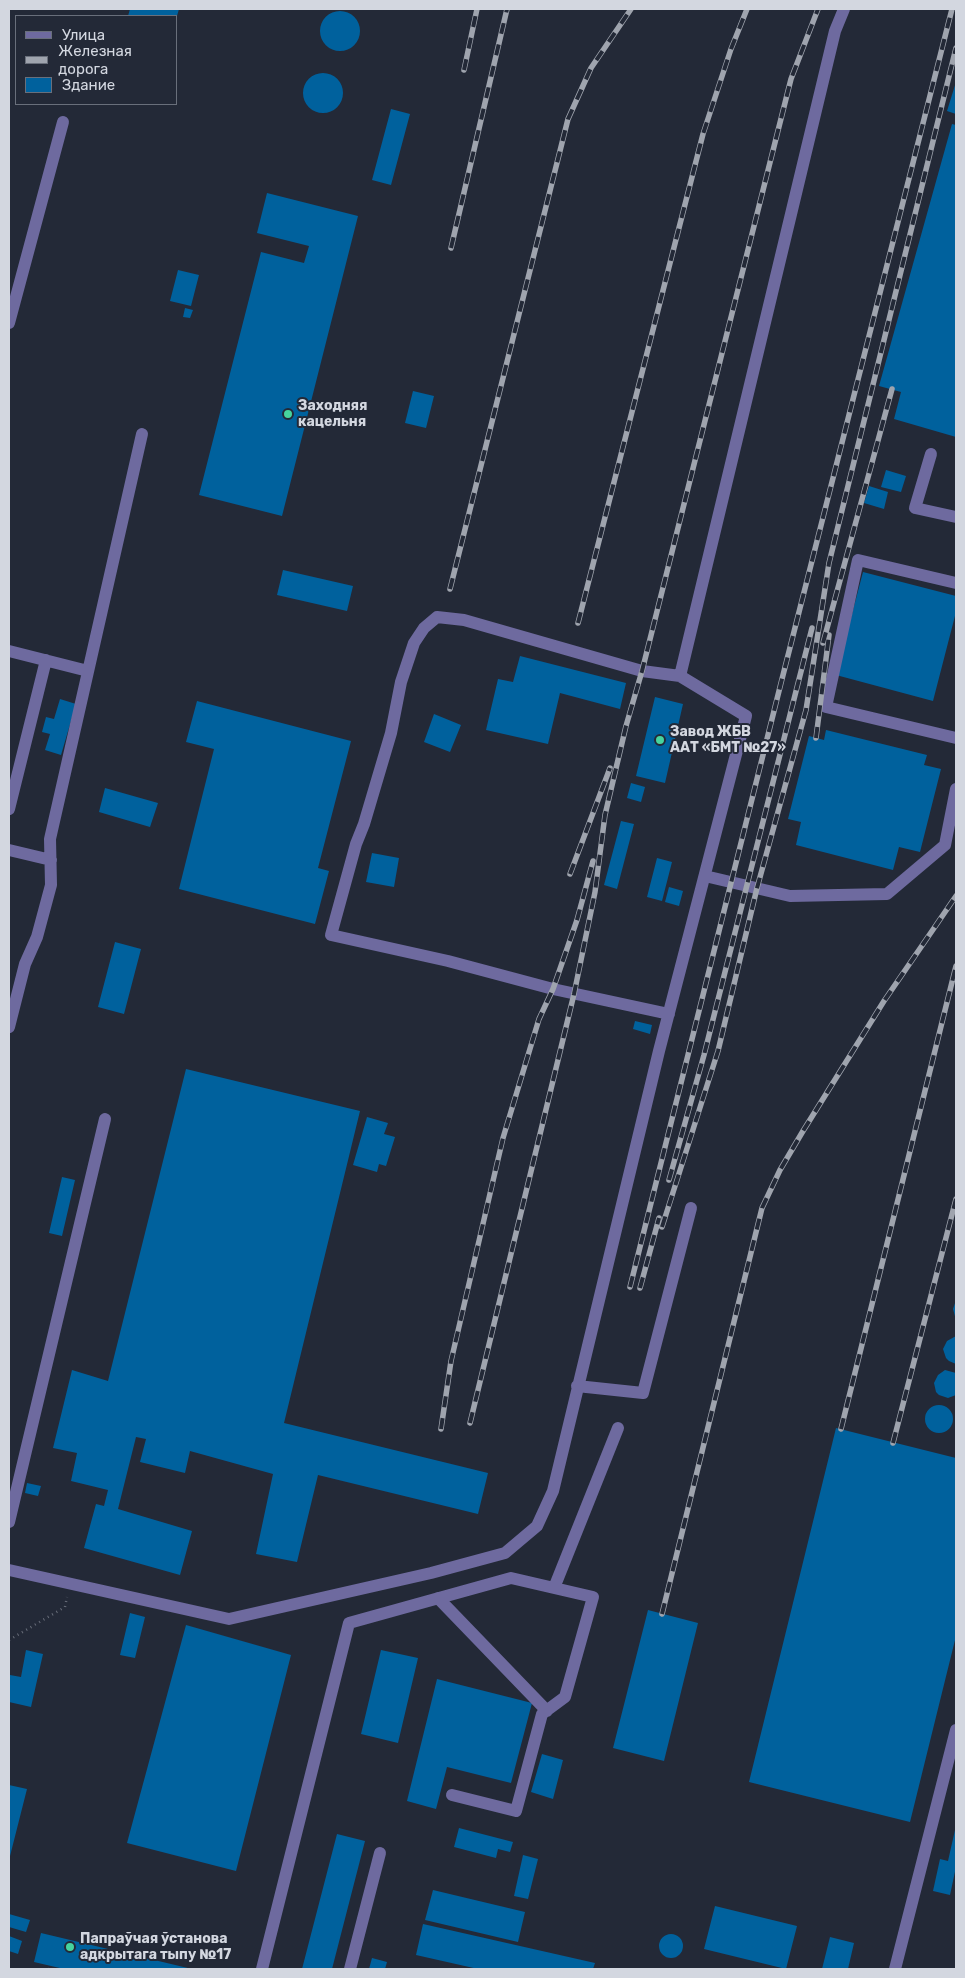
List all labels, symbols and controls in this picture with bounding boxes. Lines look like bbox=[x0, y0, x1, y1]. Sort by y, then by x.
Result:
legend bbox=[15, 15, 178, 105]
text: Улица bbox=[62, 26, 105, 44]
text: Железная дорога bbox=[58, 42, 132, 78]
text: Здание bbox=[62, 76, 115, 94]
place label: Заходняя кацельня bbox=[298, 398, 367, 431]
marker: Заходняя кацельня bbox=[282, 408, 294, 420]
place label: Завод ЖБВ ААТ «БМТ №27» bbox=[670, 724, 786, 756]
marker: Завод ЖБВ ААТ «БМТ №27» bbox=[654, 734, 666, 746]
place label: Папраўчая ўстанова адкрытага тыпу №17 bbox=[80, 1931, 231, 1964]
marker: Папраўчая ўстанова адкрытага тыпу №17 bbox=[64, 1941, 76, 1953]

